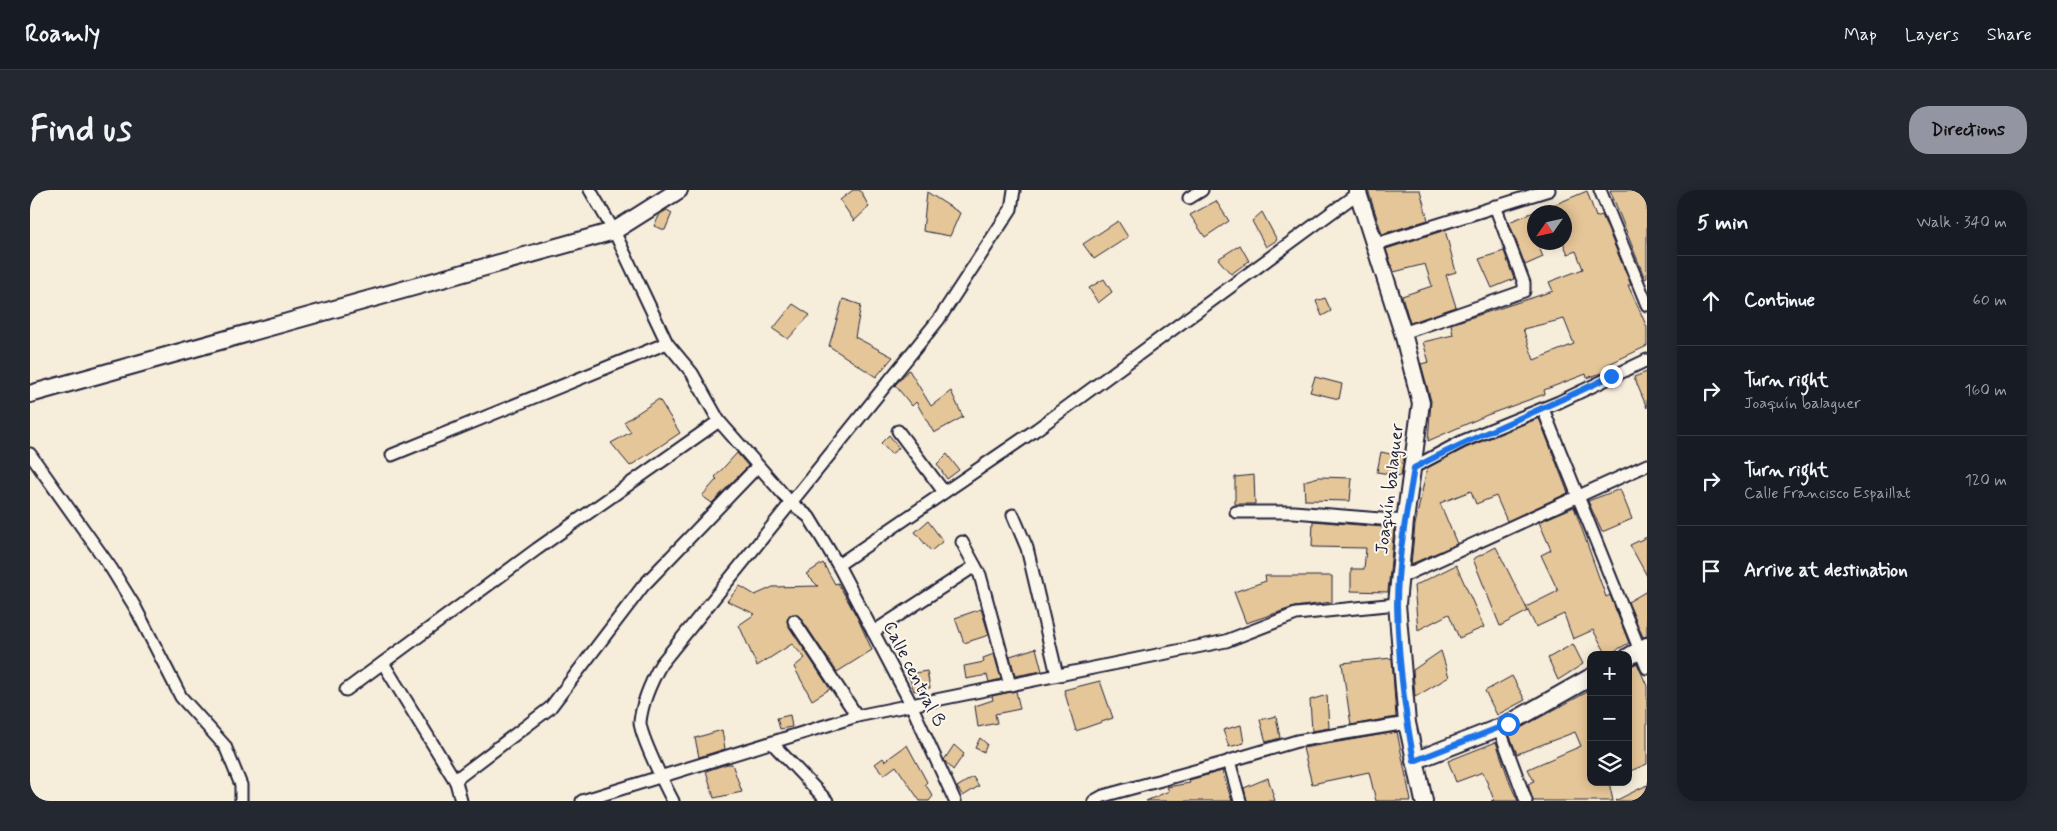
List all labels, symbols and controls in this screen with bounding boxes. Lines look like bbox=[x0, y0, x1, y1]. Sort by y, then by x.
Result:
text: Roamly bbox=[25, 19, 100, 50]
text: Map bbox=[1844, 23, 1877, 47]
text: Layers bbox=[1905, 23, 1959, 47]
text: Share bbox=[1987, 23, 2032, 47]
button: Directions bbox=[1909, 106, 2027, 154]
text: Find us bbox=[30, 107, 132, 153]
north arrow bbox=[1527, 205, 1572, 250]
text: 5 min bbox=[1697, 209, 1749, 237]
text: Walk · 340 m bbox=[1917, 212, 2007, 233]
icon: ahead bbox=[1697, 287, 1725, 315]
text: Continue bbox=[1744, 288, 1815, 313]
text: 60 m bbox=[1973, 290, 2007, 311]
route end bbox=[1600, 365, 1623, 388]
text: Turn right bbox=[1744, 368, 1828, 393]
icon: right bbox=[1697, 377, 1725, 405]
text: 160 m bbox=[1964, 380, 2007, 401]
text: Joaquín balaguer bbox=[1744, 393, 1861, 414]
street label: Joaquín balaguer bbox=[1370, 422, 1410, 556]
text: Turn right bbox=[1744, 458, 1828, 483]
icon: right bbox=[1697, 467, 1725, 495]
text: 120 m bbox=[1965, 470, 2007, 491]
text: Calle Francisco Espaillat bbox=[1744, 483, 1911, 504]
icon: arrive bbox=[1697, 557, 1725, 585]
text: Arrive at destination bbox=[1744, 558, 1908, 583]
street label: Calle central B bbox=[877, 617, 951, 731]
map controls bbox=[1587, 651, 1632, 786]
button: + bbox=[1587, 651, 1632, 696]
button: − bbox=[1587, 696, 1632, 741]
route start bbox=[1497, 713, 1520, 736]
button: layers bbox=[1587, 741, 1632, 786]

